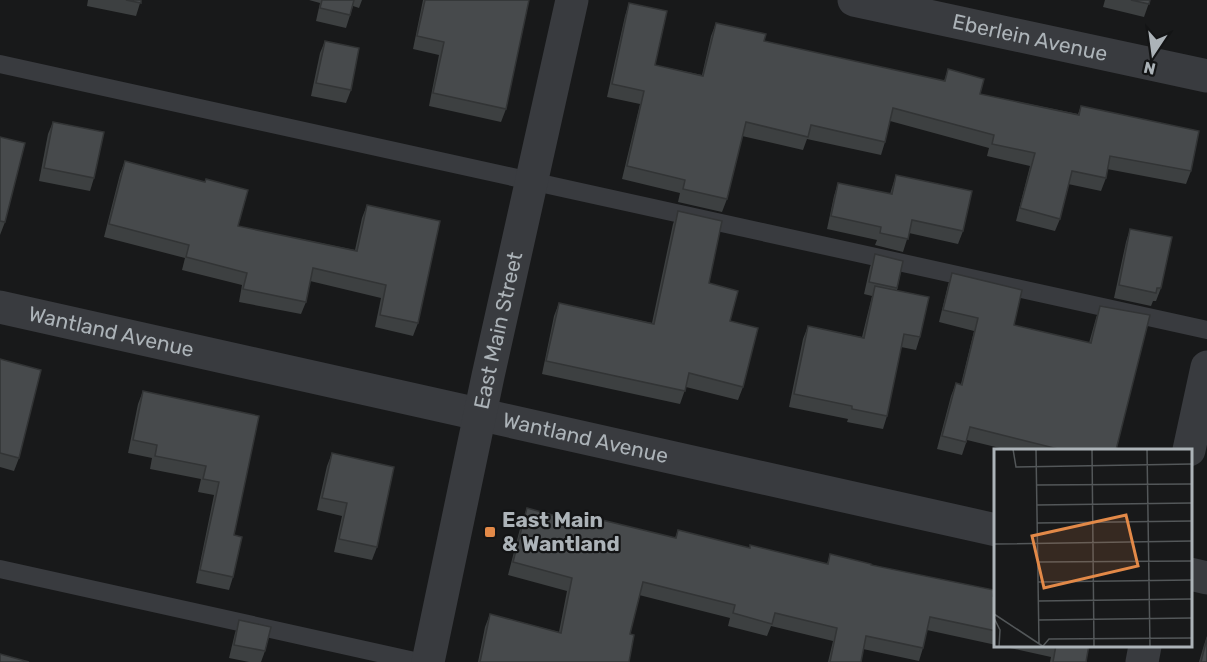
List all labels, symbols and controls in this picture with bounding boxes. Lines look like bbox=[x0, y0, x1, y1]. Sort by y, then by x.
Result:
street label: Eberlein Avenue bbox=[950, 9, 1110, 66]
north arrow bbox=[1123, 24, 1183, 84]
text: N bbox=[1142, 58, 1157, 79]
street label: East Main Street bbox=[468, 249, 527, 411]
street label: Wantland Avenue bbox=[26, 301, 196, 362]
street label: Wantland Avenue bbox=[500, 407, 671, 468]
inset map bbox=[994, 449, 1192, 647]
place label: East Main & Wantland bbox=[502, 507, 620, 556]
marker: East Main & Wantland bbox=[483, 525, 497, 539]

